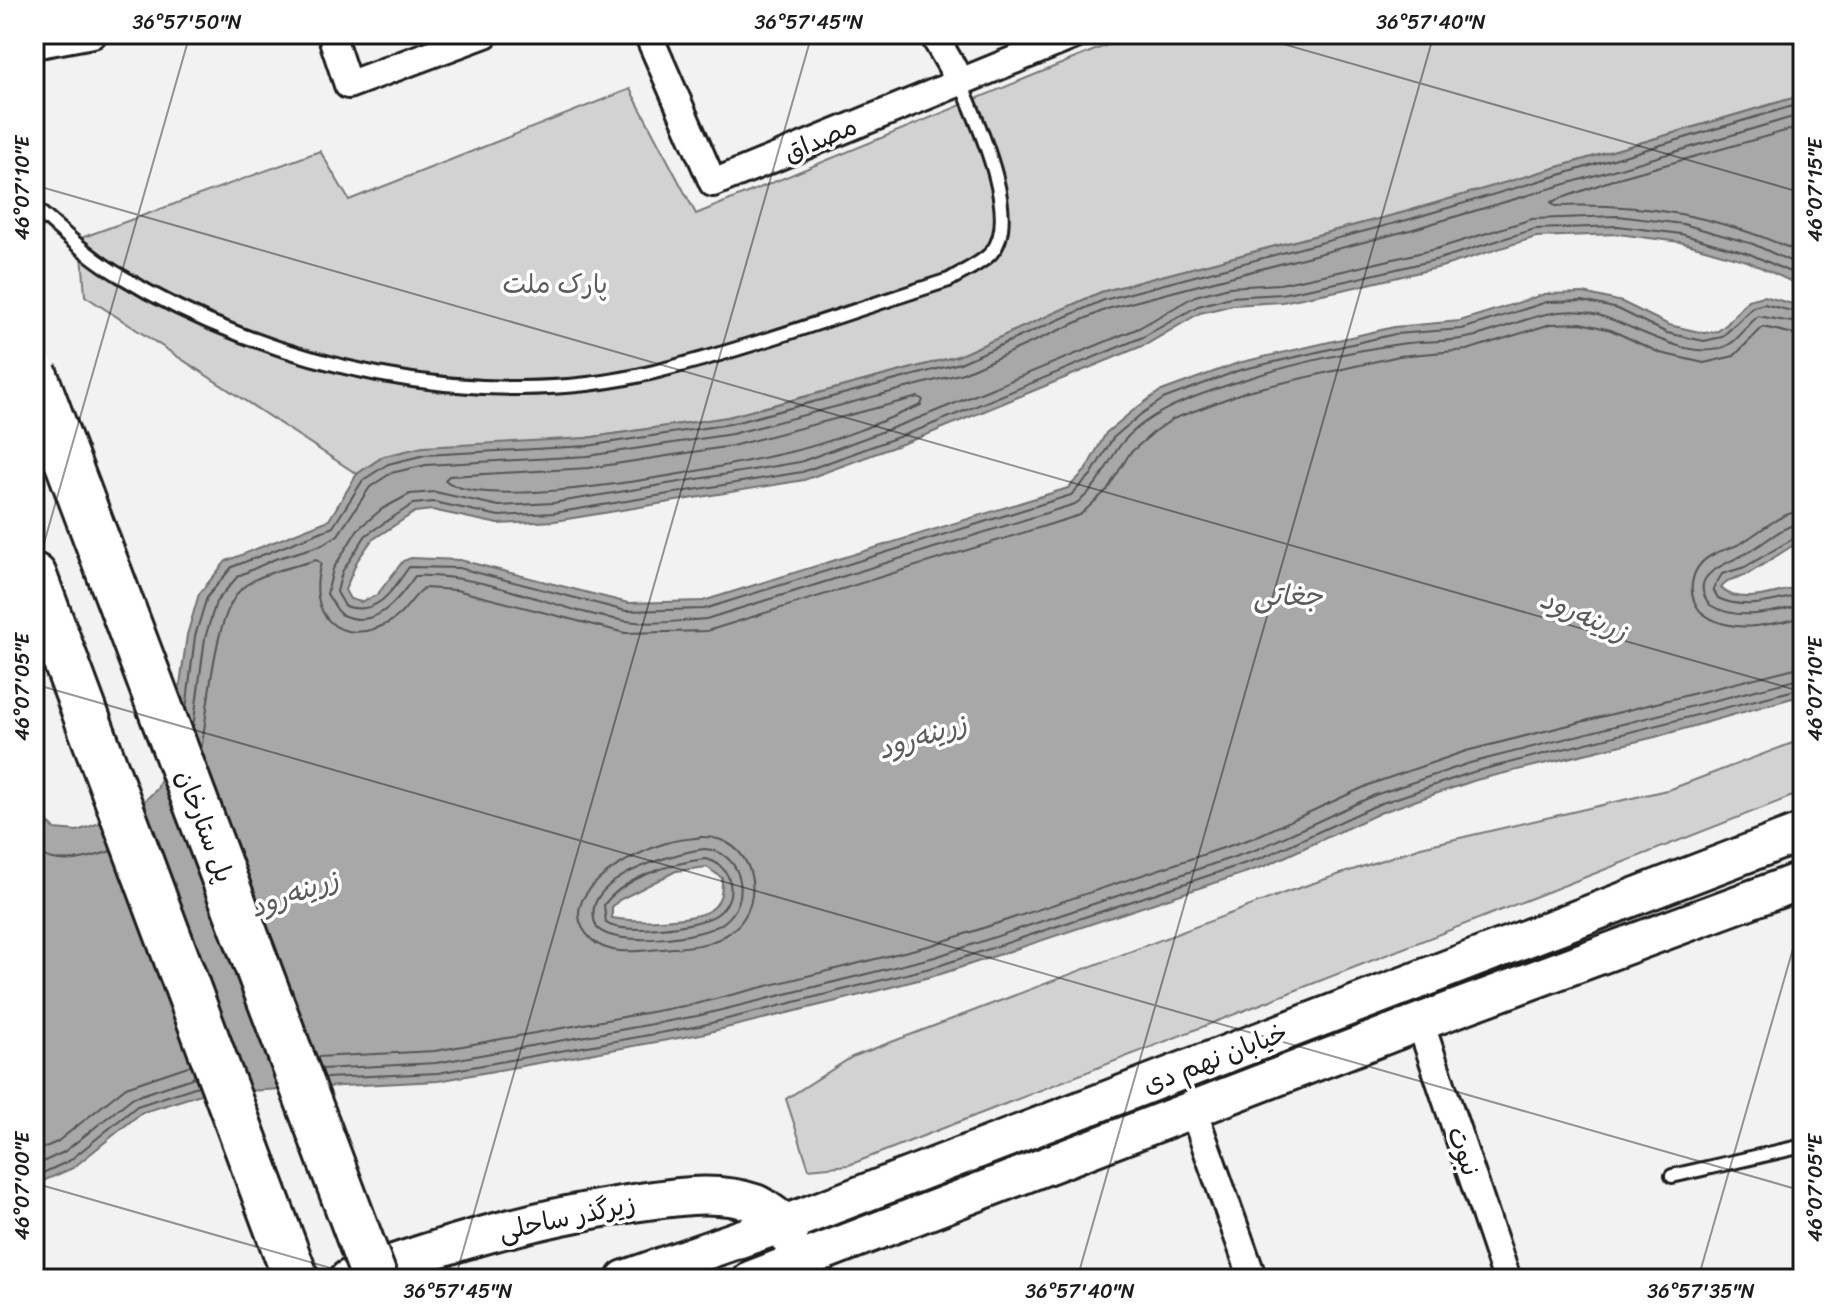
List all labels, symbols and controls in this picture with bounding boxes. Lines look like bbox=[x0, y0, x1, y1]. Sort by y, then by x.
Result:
text: 36°57'50"N bbox=[133, 5, 242, 40]
text: 36°57'45"N bbox=[755, 5, 864, 40]
text: 36°57'40"N bbox=[1376, 5, 1486, 40]
street label: مصداق bbox=[776, 103, 864, 175]
text: 46°07'10"E bbox=[5, 134, 40, 240]
text: 46°07'15"E bbox=[1798, 136, 1833, 242]
park label: پارک ملت bbox=[502, 261, 608, 307]
water label: جغاتی bbox=[1253, 571, 1323, 620]
water label: زرینه‌رود bbox=[1532, 575, 1636, 656]
text: 46°07'05"E bbox=[5, 631, 40, 741]
text: 46°07'10"E bbox=[1798, 635, 1833, 741]
water label: زرینه‌رود bbox=[871, 698, 973, 773]
street label: پل ستارخان bbox=[162, 763, 248, 889]
water label: زرینه‌رود bbox=[243, 854, 346, 932]
street label: خیابان نهم دی bbox=[1136, 1009, 1294, 1107]
street label: نبوت bbox=[1434, 1120, 1494, 1182]
text: 46°07'00"E bbox=[5, 1130, 40, 1240]
text: 46°07'05"E bbox=[1798, 1132, 1833, 1242]
street label: زیرگذر ساحلی bbox=[494, 1180, 640, 1254]
text: 36°57'45"N bbox=[404, 1274, 513, 1309]
text: 36°57'40"N bbox=[1025, 1274, 1135, 1309]
text: 36°57'35"N bbox=[1647, 1274, 1755, 1309]

